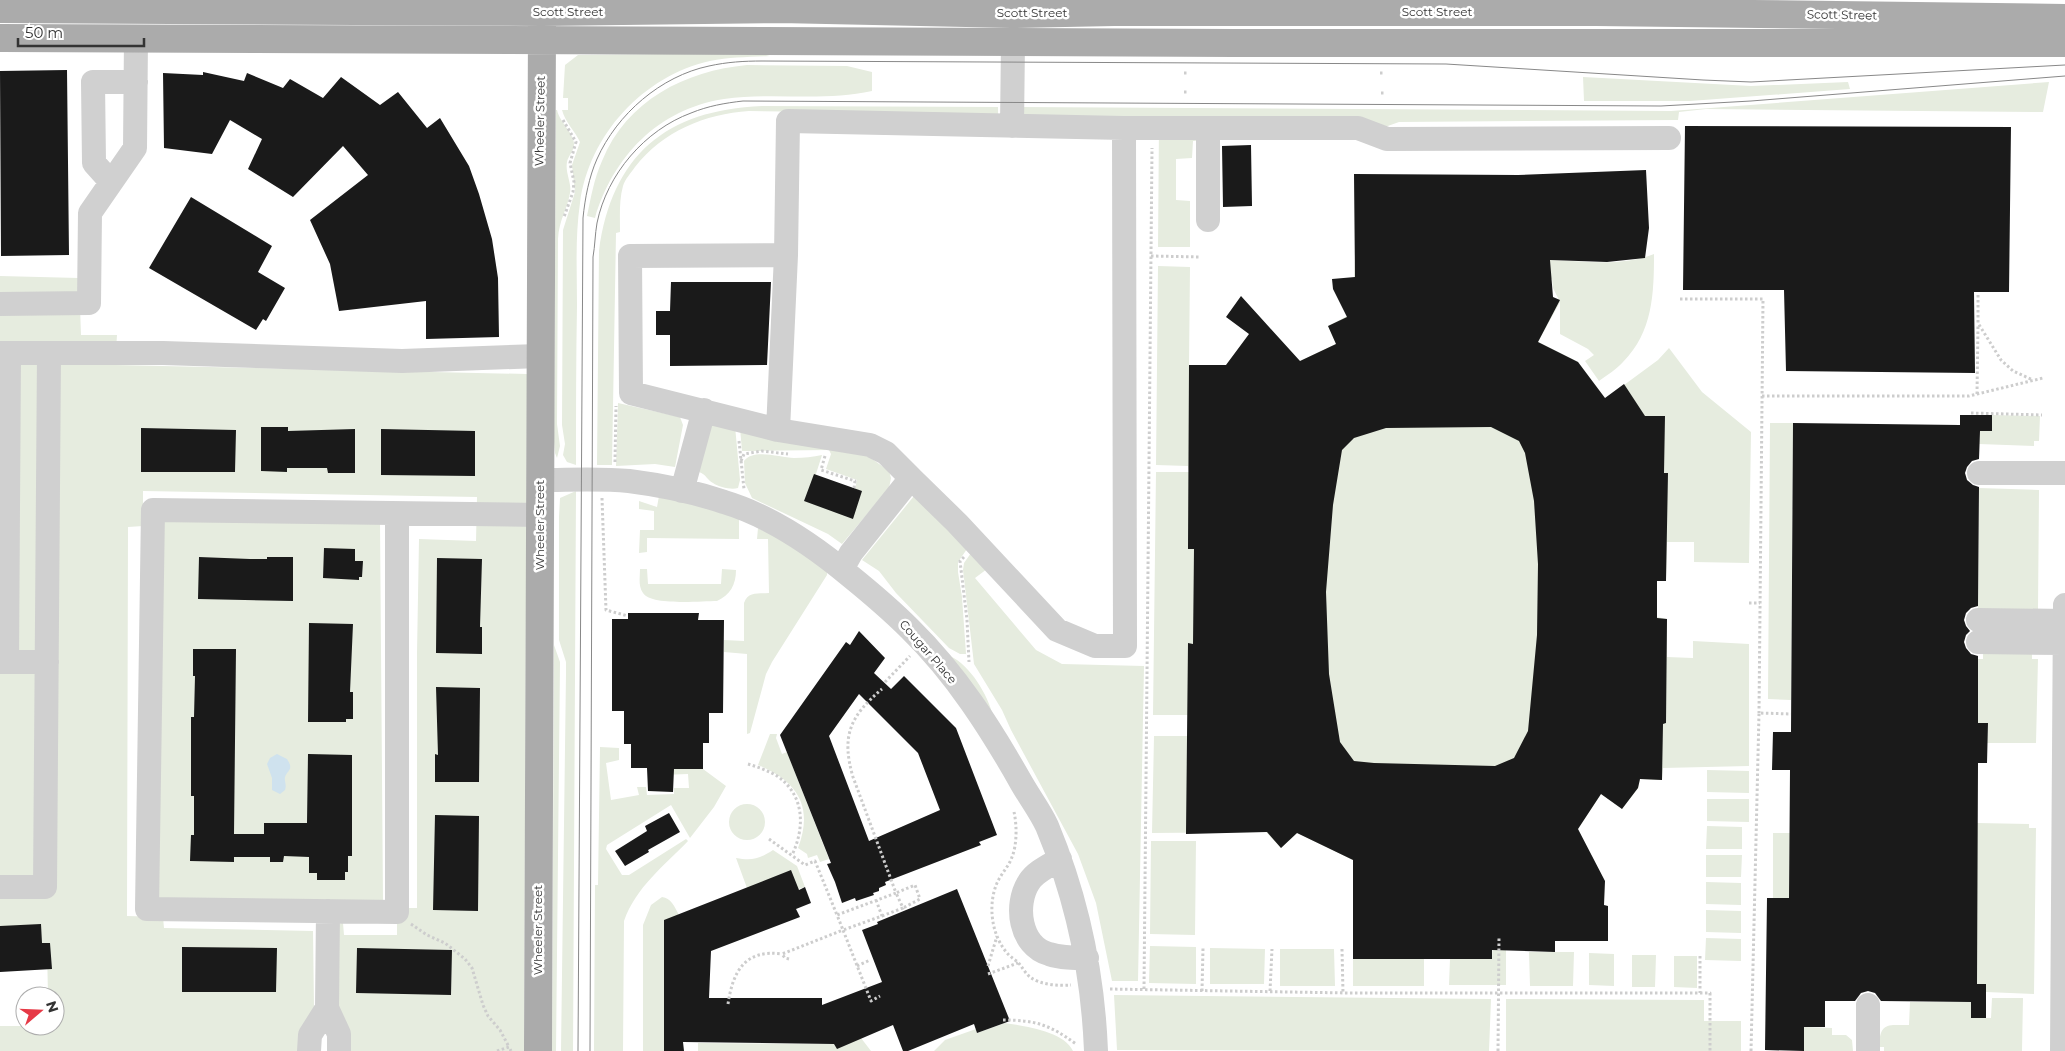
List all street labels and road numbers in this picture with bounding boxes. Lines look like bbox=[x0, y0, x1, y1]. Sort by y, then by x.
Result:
street label: Scott Street bbox=[533, 4, 603, 19]
street label: Scott Street bbox=[1402, 4, 1472, 19]
street label: Scott Street bbox=[997, 5, 1067, 20]
street label: Scott Street bbox=[1807, 6, 1878, 23]
street label: Wheeler Street bbox=[531, 76, 548, 166]
street label: Wheeler Street bbox=[532, 480, 547, 570]
street label: Cougar Place bbox=[897, 617, 960, 687]
street label: Wheeler Street bbox=[530, 885, 545, 975]

